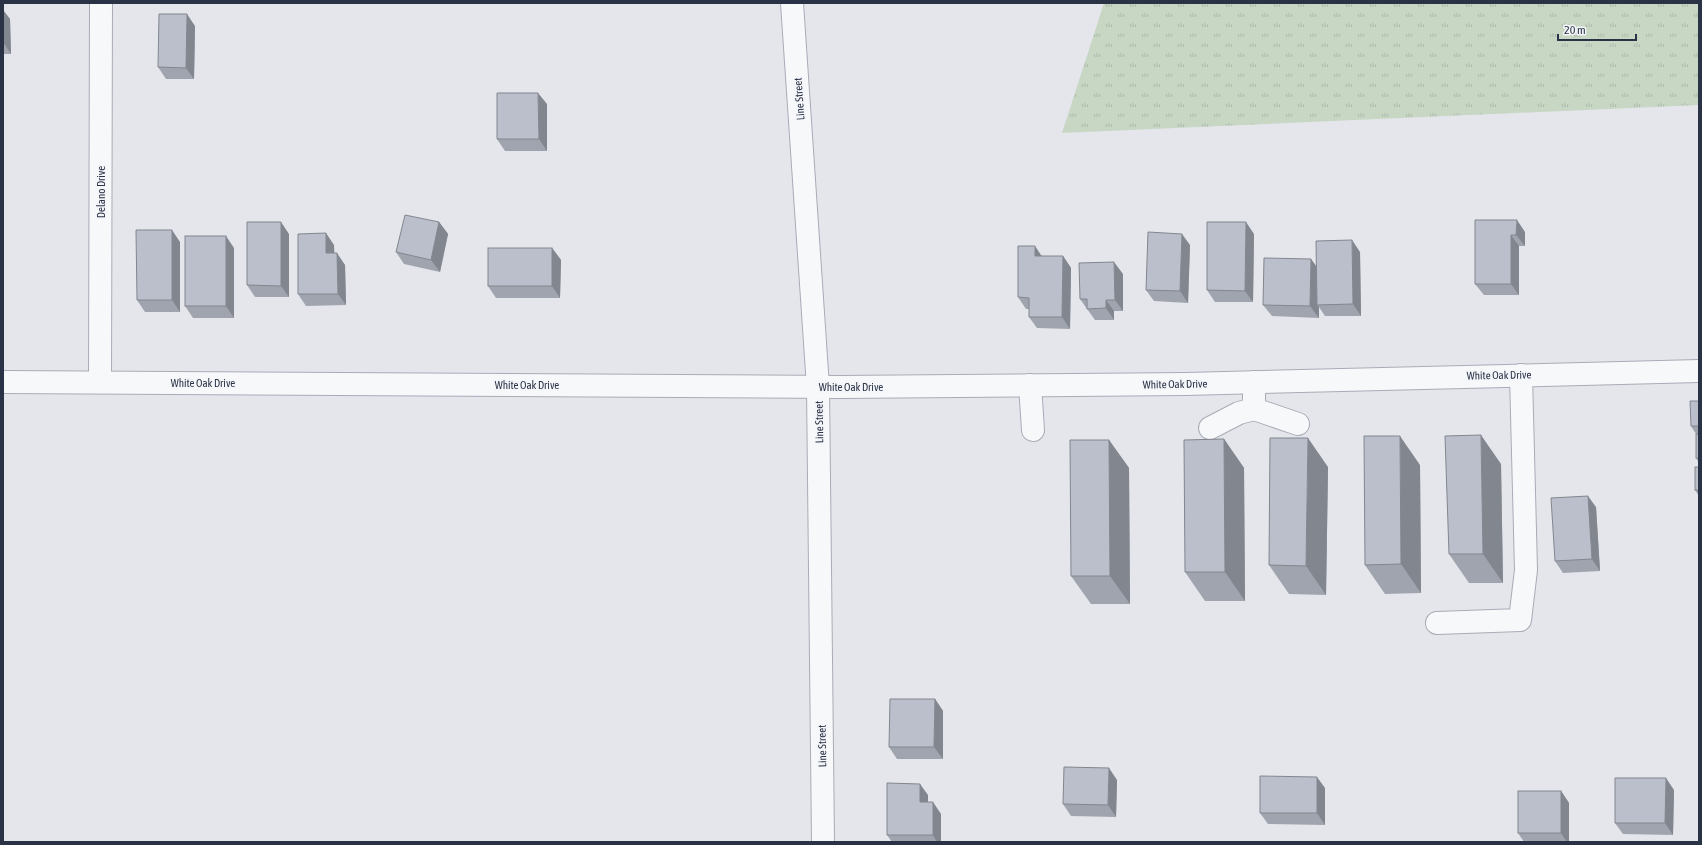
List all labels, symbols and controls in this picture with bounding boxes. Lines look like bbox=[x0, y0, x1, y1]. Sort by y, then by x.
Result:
scale bar bbox=[1558, 16, 1636, 42]
text: 20 m bbox=[1564, 23, 1586, 37]
street label: Line Street bbox=[792, 77, 806, 121]
street label: Delano Drive bbox=[95, 166, 107, 218]
street label: White Oak Drive bbox=[1467, 368, 1531, 382]
street label: White Oak Drive bbox=[171, 377, 235, 389]
street label: White Oak Drive bbox=[1143, 377, 1207, 391]
street label: White Oak Drive bbox=[495, 379, 559, 391]
street label: White Oak Drive bbox=[819, 381, 883, 393]
street label: Line Street bbox=[813, 401, 825, 443]
street label: Line Street bbox=[816, 725, 828, 767]

